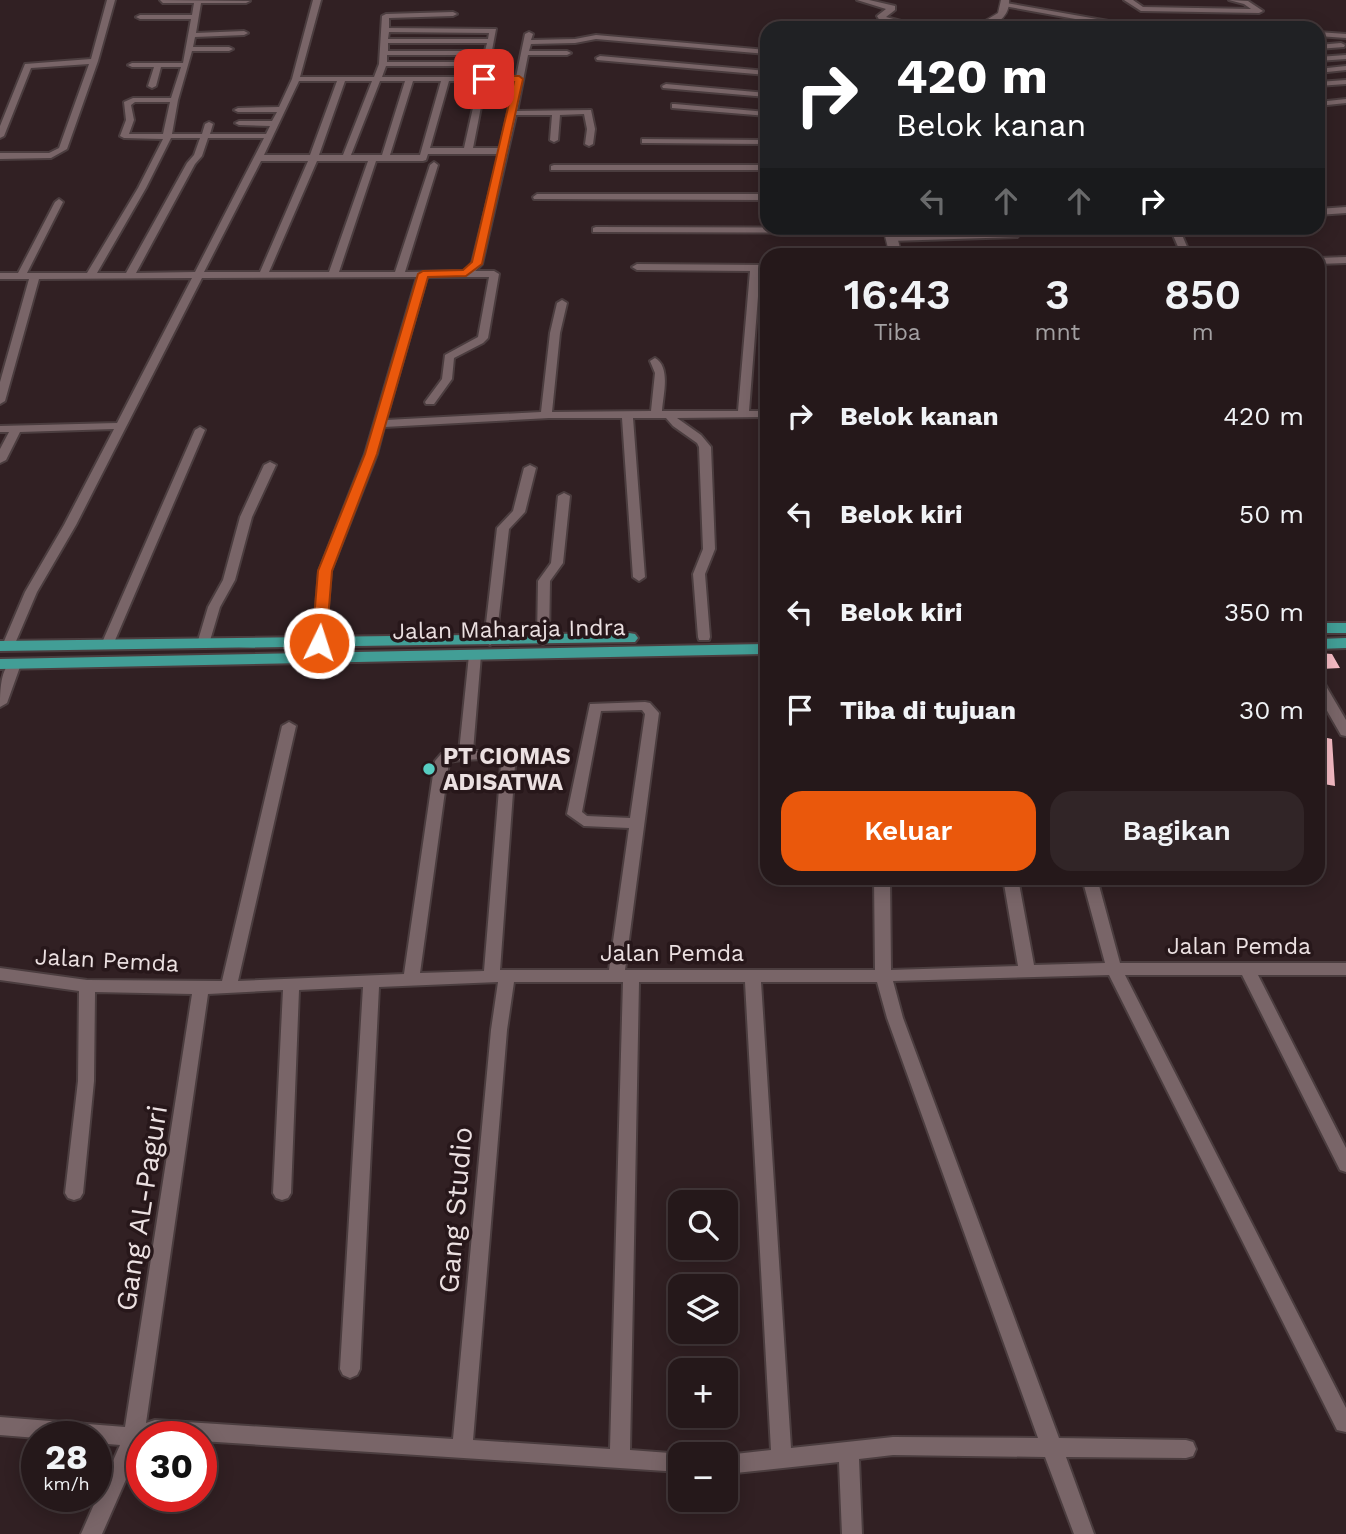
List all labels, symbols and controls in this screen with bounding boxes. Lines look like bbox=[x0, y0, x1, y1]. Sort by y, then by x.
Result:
text: 420 m bbox=[896, 47, 1048, 105]
pin bbox=[454, 49, 514, 109]
icon: right bbox=[781, 49, 872, 140]
icon: arrive bbox=[465, 60, 503, 98]
text: Belok kanan bbox=[896, 106, 1086, 144]
icon: left bbox=[914, 182, 952, 220]
icon: ahead bbox=[987, 182, 1025, 220]
icon: ahead bbox=[1060, 182, 1098, 220]
icon: right bbox=[1133, 182, 1171, 220]
text: 16:43 bbox=[844, 270, 951, 319]
text: 3 bbox=[1045, 270, 1070, 319]
text: 850 bbox=[1164, 270, 1241, 319]
text: Tiba bbox=[874, 319, 921, 346]
text: mnt bbox=[1035, 319, 1080, 346]
text: m bbox=[1192, 319, 1214, 346]
icon: right bbox=[781, 397, 819, 435]
text: Belok kanan bbox=[840, 401, 999, 431]
text: 420 m bbox=[1223, 401, 1304, 431]
icon: left bbox=[781, 495, 819, 533]
text: Belok kiri bbox=[840, 499, 963, 529]
text: 50 m bbox=[1239, 499, 1304, 529]
icon: left bbox=[781, 593, 819, 631]
text: Belok kiri bbox=[840, 597, 963, 627]
text: 350 m bbox=[1224, 597, 1304, 627]
position arrow bbox=[282, 606, 356, 680]
street label: Jalan Maharaja Indra bbox=[392, 614, 626, 645]
icon: arrive bbox=[781, 691, 819, 729]
text: Tiba di tujuan bbox=[840, 695, 1016, 725]
text: 30 m bbox=[1239, 695, 1304, 725]
place label: PT CIOMAS ADISATWA bbox=[443, 743, 571, 796]
marker: PT CIOMAS ADISATWA bbox=[421, 761, 437, 777]
button: Keluar bbox=[781, 791, 1036, 871]
button: Bagikan bbox=[1050, 791, 1304, 871]
street label: Jalan Pemda bbox=[1167, 933, 1311, 960]
street label: Jalan Pemda bbox=[600, 940, 744, 967]
street label: Jalan Pemda bbox=[34, 943, 180, 978]
street label: Gang AL-Paguri bbox=[109, 1103, 174, 1313]
street label: Gang Studio bbox=[432, 1126, 479, 1295]
map controls bbox=[668, 1190, 738, 1512]
button: search bbox=[668, 1190, 738, 1260]
button: layers bbox=[668, 1274, 738, 1344]
button: + bbox=[668, 1358, 738, 1428]
speed limit sign: 30 bbox=[126, 1421, 217, 1512]
text: 28 bbox=[45, 1436, 88, 1478]
button: − bbox=[668, 1442, 738, 1512]
text: km/h bbox=[43, 1473, 90, 1494]

